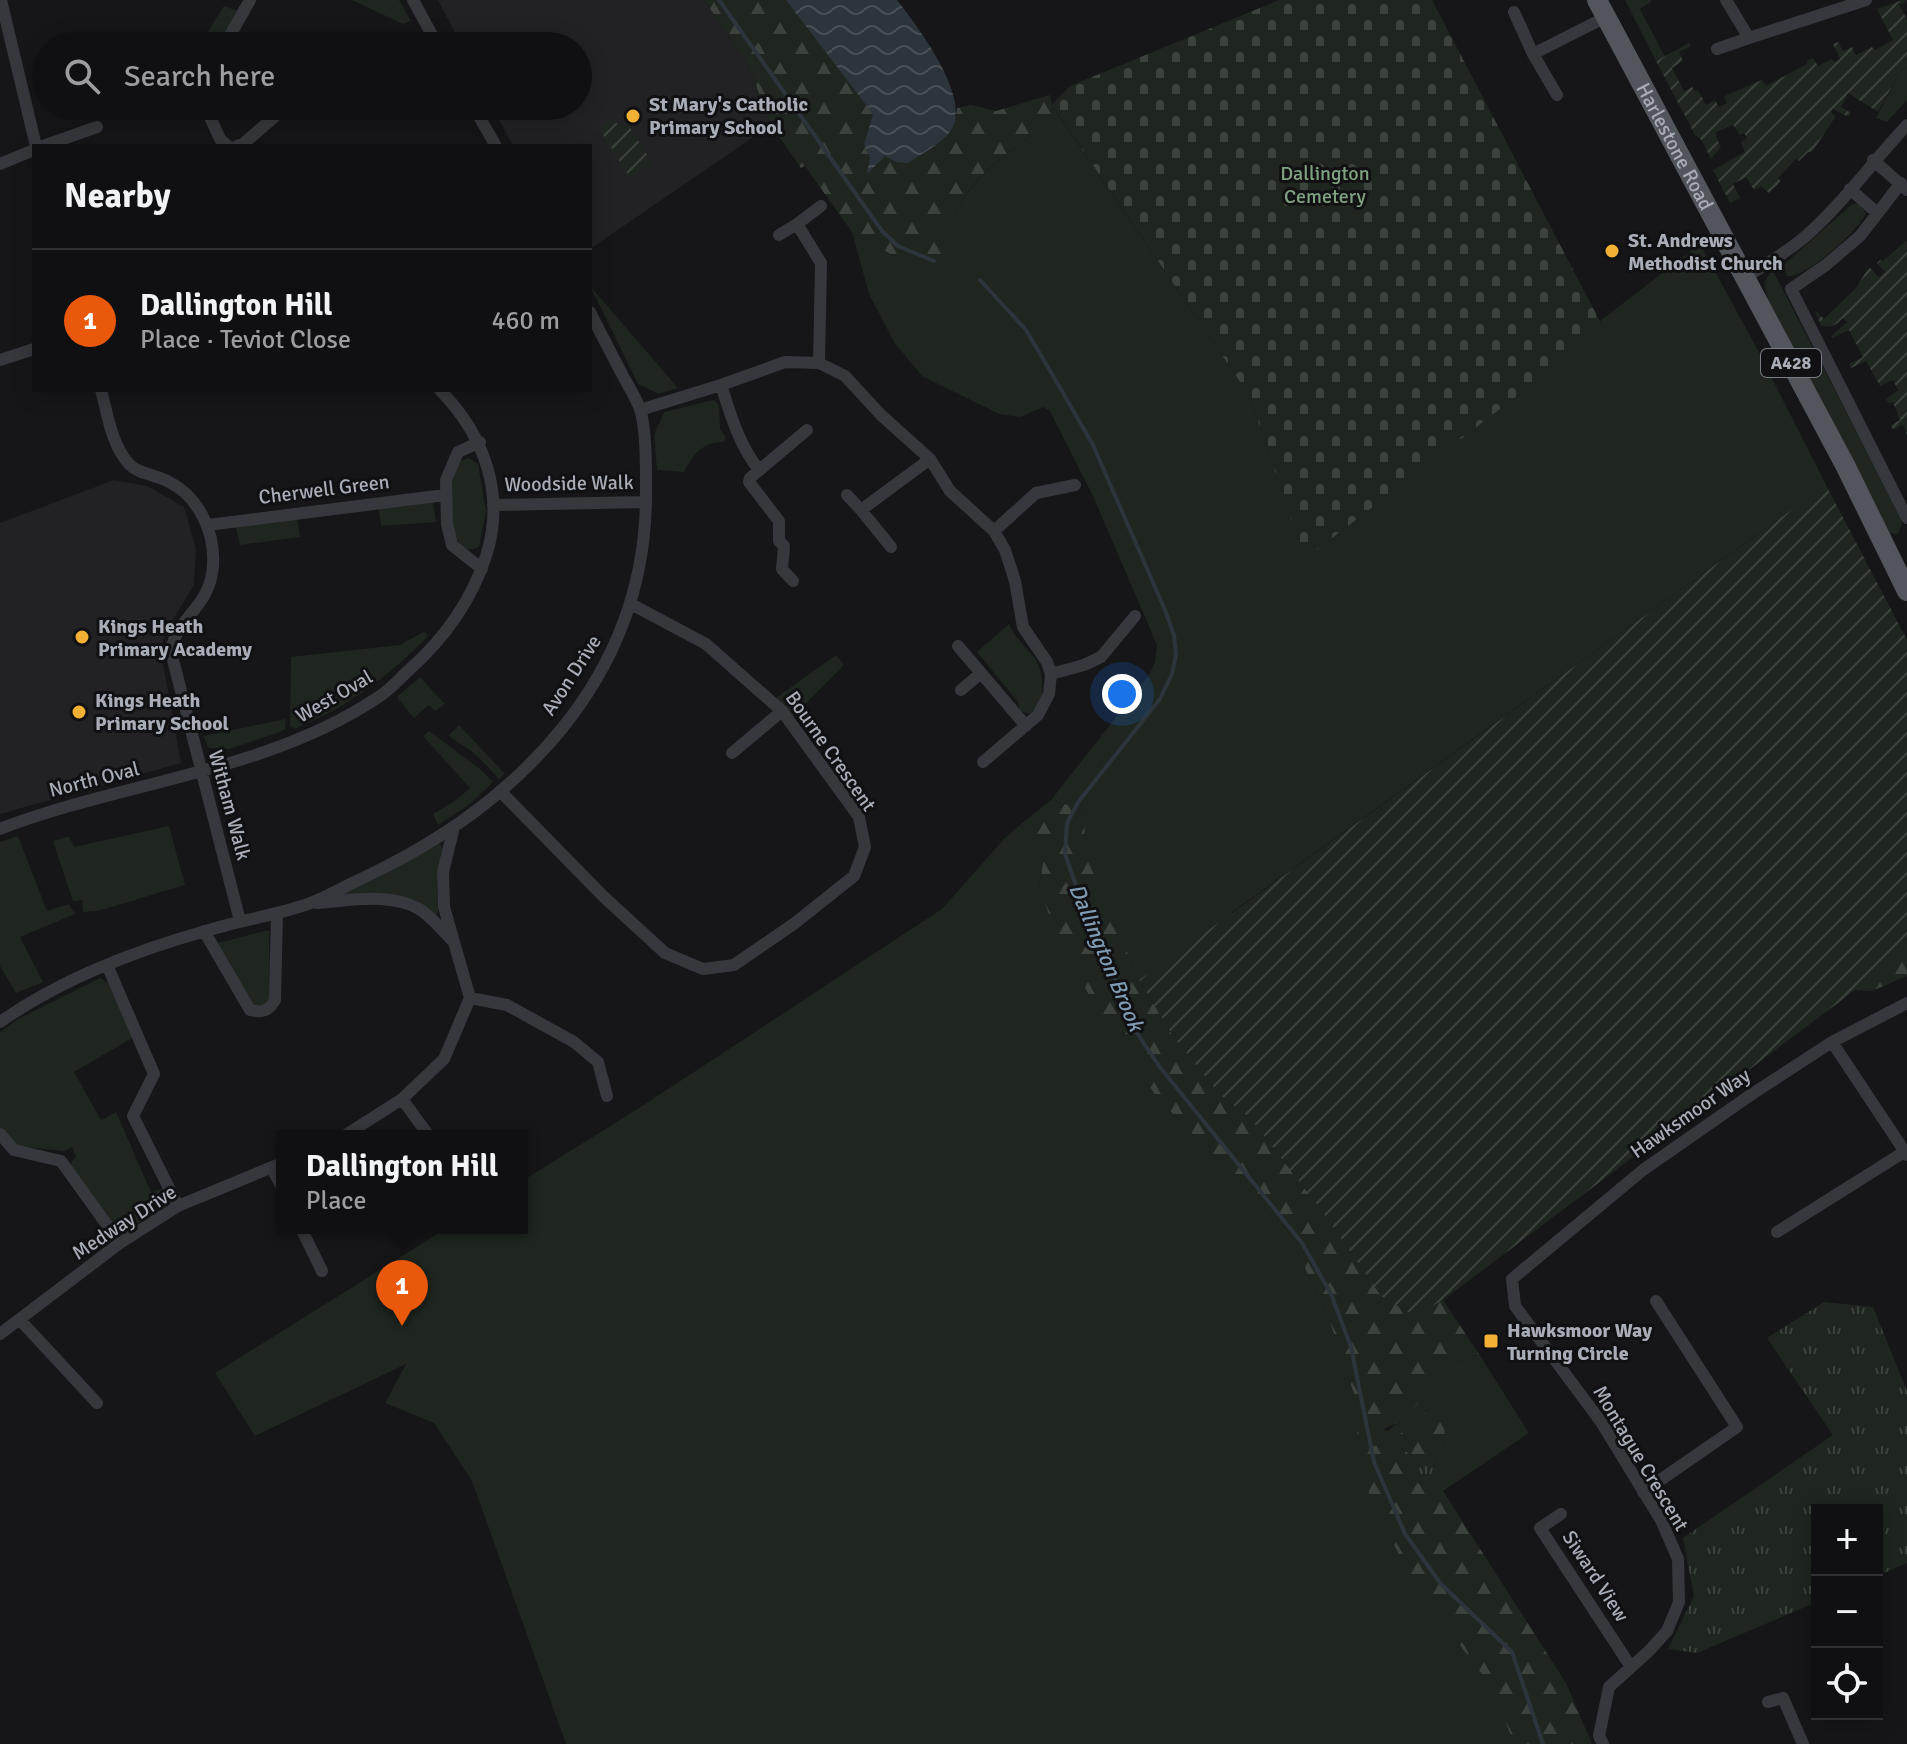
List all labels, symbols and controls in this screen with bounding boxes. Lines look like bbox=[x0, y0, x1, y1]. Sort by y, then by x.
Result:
search box bbox=[32, 32, 592, 120]
icon: search bbox=[60, 54, 104, 98]
text: Search here bbox=[124, 58, 275, 95]
street label: Harlestone Road bbox=[1631, 79, 1719, 215]
place label: St Mary's Catholic Primary School bbox=[649, 92, 808, 140]
marker: St Mary's Catholic Primary School bbox=[624, 107, 642, 125]
park label: Dallington Cemetery bbox=[1280, 161, 1370, 209]
text: Nearby bbox=[64, 175, 171, 217]
place label: St. Andrews Methodist Church bbox=[1628, 228, 1783, 276]
marker: St. Andrews Methodist Church bbox=[1603, 242, 1621, 260]
text: Dallington Hill bbox=[140, 287, 332, 324]
text: 1 bbox=[83, 305, 97, 337]
text: 460 m bbox=[491, 305, 560, 337]
text: Place · Teviot Close bbox=[140, 324, 351, 356]
road number: A428 bbox=[1761, 349, 1821, 377]
street label: Cherwell Green bbox=[257, 469, 391, 510]
street label: Woodside Walk bbox=[504, 470, 634, 497]
place label: Kings Heath Primary Academy bbox=[98, 614, 252, 662]
marker: Kings Heath Primary Academy bbox=[73, 628, 91, 646]
street label: Avon Drive bbox=[536, 630, 607, 720]
street label: West Oval bbox=[291, 664, 377, 728]
your location bbox=[1102, 674, 1142, 714]
street label: Bourne Crescent bbox=[780, 686, 881, 816]
place label: Kings Heath Primary School bbox=[95, 688, 229, 736]
marker: Kings Heath Primary School bbox=[70, 703, 88, 721]
street label: Witham Walk bbox=[203, 747, 256, 863]
street label: North Oval bbox=[46, 756, 142, 803]
water label: Dallington Brook bbox=[1063, 879, 1151, 1037]
street label: Hawksmoor Way bbox=[1626, 1062, 1756, 1164]
popup bbox=[276, 1130, 528, 1234]
text: Dallington Hill bbox=[306, 1148, 498, 1185]
street label: Medway Drive bbox=[67, 1179, 181, 1265]
text: Place bbox=[306, 1185, 366, 1217]
pin: 1 bbox=[376, 1260, 428, 1326]
place label: Hawksmoor Way Turning Circle bbox=[1507, 1318, 1652, 1366]
marker: Hawksmoor Way Turning Circle bbox=[1482, 1332, 1500, 1350]
street label: Montague Crescent bbox=[1587, 1381, 1694, 1536]
map controls bbox=[1811, 1504, 1883, 1720]
button: + bbox=[1811, 1504, 1883, 1576]
street label: Siward View bbox=[1557, 1526, 1635, 1627]
button: − bbox=[1811, 1576, 1883, 1648]
button: locate bbox=[1811, 1648, 1883, 1720]

